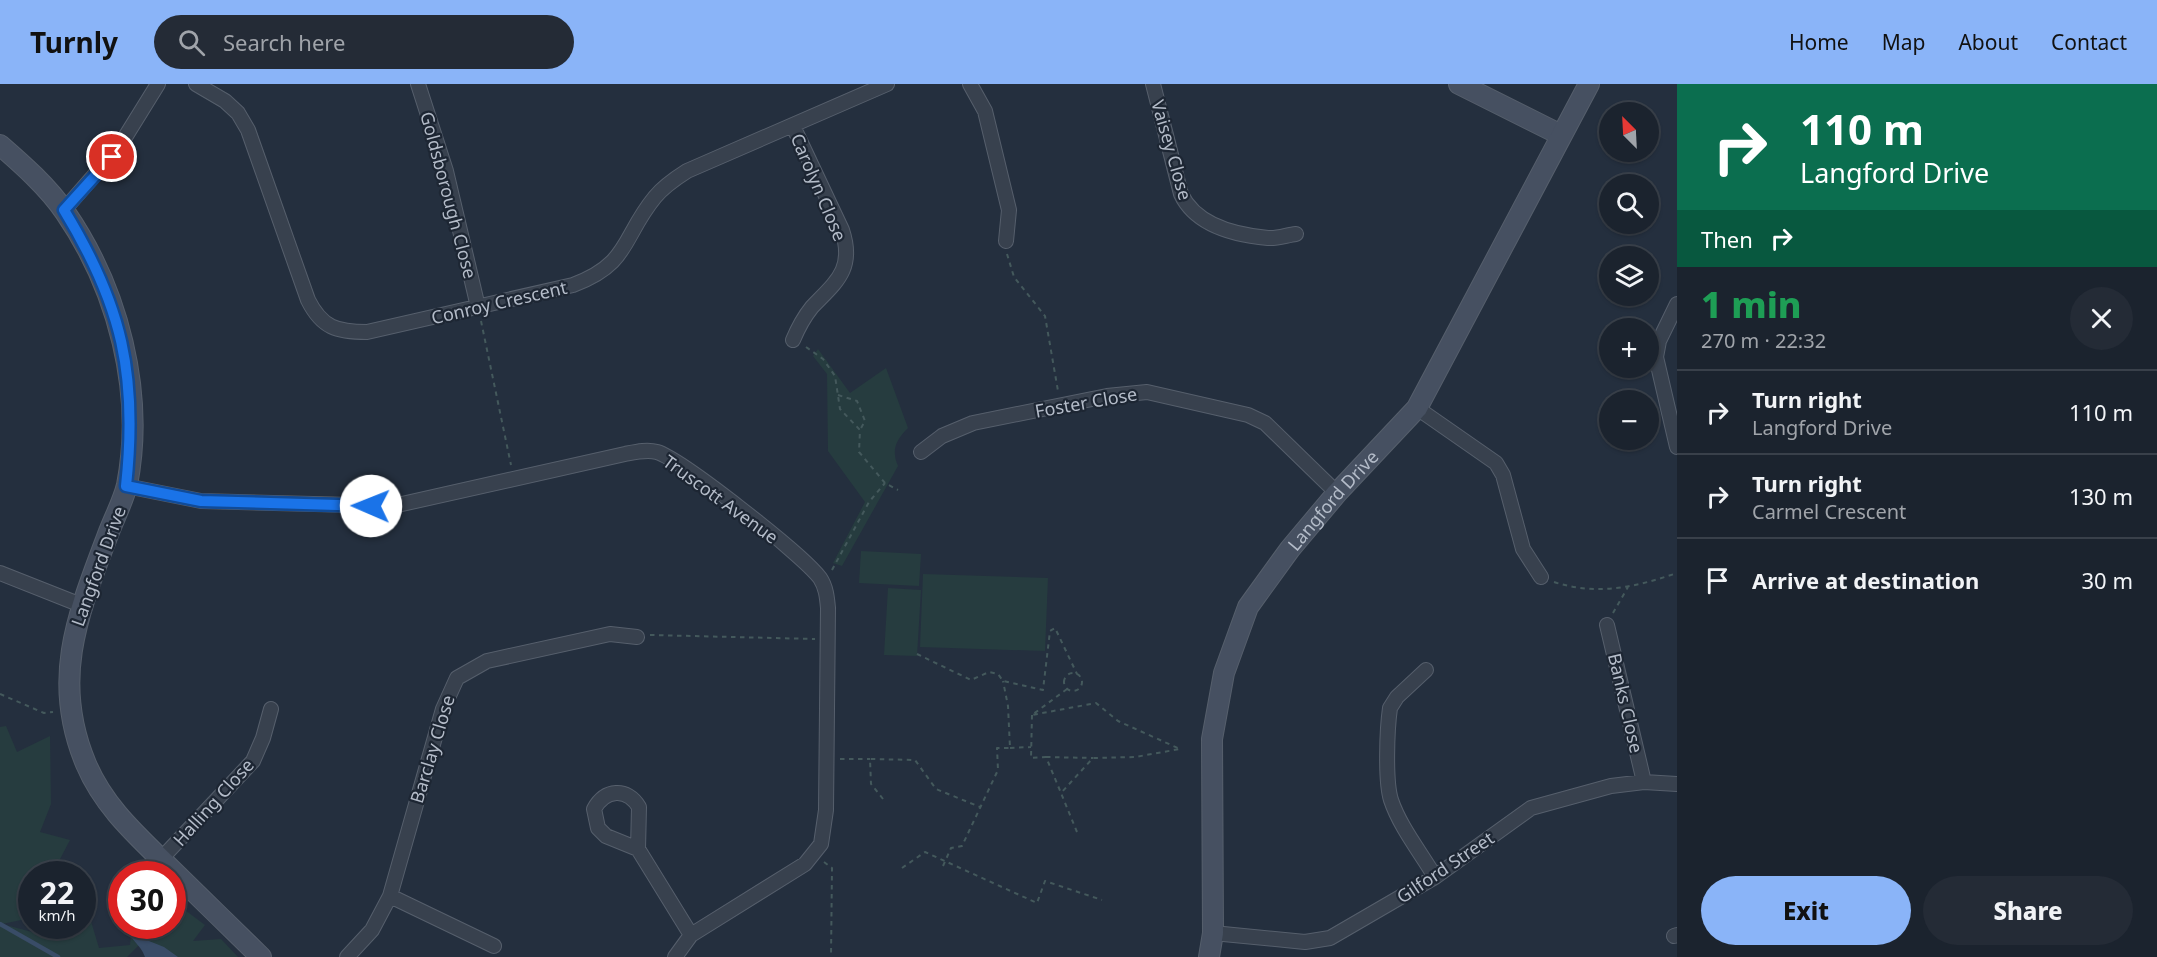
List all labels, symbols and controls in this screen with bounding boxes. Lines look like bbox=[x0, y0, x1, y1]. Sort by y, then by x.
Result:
search box bbox=[154, 15, 574, 69]
text: Turnly bbox=[30, 23, 118, 61]
icon: search bbox=[175, 26, 208, 59]
text: Search here bbox=[223, 27, 345, 57]
text: Home bbox=[1789, 28, 1849, 56]
text: Map bbox=[1882, 28, 1925, 56]
text: About bbox=[1958, 28, 2018, 56]
text: Contact bbox=[2051, 28, 2127, 56]
street label: Vaisey Close bbox=[1146, 97, 1198, 203]
text: 110 m bbox=[1800, 100, 1924, 157]
north arrow bbox=[1599, 102, 1659, 162]
map controls bbox=[1599, 102, 1659, 450]
icon: right bbox=[1701, 108, 1779, 186]
street label: Goldsborough Close bbox=[415, 109, 483, 281]
street label: Carolyn Close bbox=[786, 129, 852, 245]
pin bbox=[86, 131, 137, 182]
icon: arrive bbox=[95, 140, 128, 173]
text: Langford Drive bbox=[1800, 154, 1989, 191]
button: search bbox=[1599, 174, 1659, 234]
icon: right bbox=[1765, 222, 1798, 255]
text: Then bbox=[1701, 224, 1753, 254]
button: layers bbox=[1599, 246, 1659, 306]
street label: Conroy Crescent bbox=[429, 275, 570, 329]
text: 1 min bbox=[1701, 280, 1802, 329]
button: close bbox=[2070, 287, 2133, 350]
button: + bbox=[1599, 318, 1659, 378]
text: 270 m · 22:32 bbox=[1701, 327, 1826, 354]
street label: Foster Close bbox=[1033, 381, 1139, 423]
text: Turn right bbox=[1752, 384, 1862, 414]
button: − bbox=[1599, 390, 1659, 450]
icon: right bbox=[1701, 396, 1734, 429]
text: 110 m bbox=[2069, 397, 2133, 427]
text: Langford Drive bbox=[1752, 414, 1892, 441]
street label: Langford Drive bbox=[1282, 445, 1383, 555]
street label: Truscott Avenue bbox=[659, 449, 783, 549]
text: Turn right bbox=[1752, 468, 1862, 498]
position arrow bbox=[339, 474, 403, 538]
icon: right bbox=[1701, 480, 1734, 513]
text: 130 m bbox=[2069, 481, 2133, 511]
text: Carmel Crescent bbox=[1752, 498, 1906, 525]
street label: Langford Drive bbox=[65, 503, 131, 629]
icon: arrive bbox=[1701, 564, 1734, 597]
text: Arrive at destination bbox=[1752, 565, 1979, 595]
text: 30 m bbox=[2082, 565, 2133, 595]
street label: Banks Close bbox=[1603, 651, 1649, 755]
street label: Barclay Close bbox=[404, 692, 460, 806]
street label: Halling Close bbox=[167, 753, 259, 851]
street label: Gilford Street bbox=[1392, 825, 1499, 908]
speed limit sign: 30 bbox=[108, 861, 186, 939]
text: 22 bbox=[40, 872, 74, 913]
button: Exit bbox=[1701, 876, 1911, 945]
button: Share bbox=[1923, 876, 2133, 945]
text: km/h bbox=[39, 905, 75, 925]

